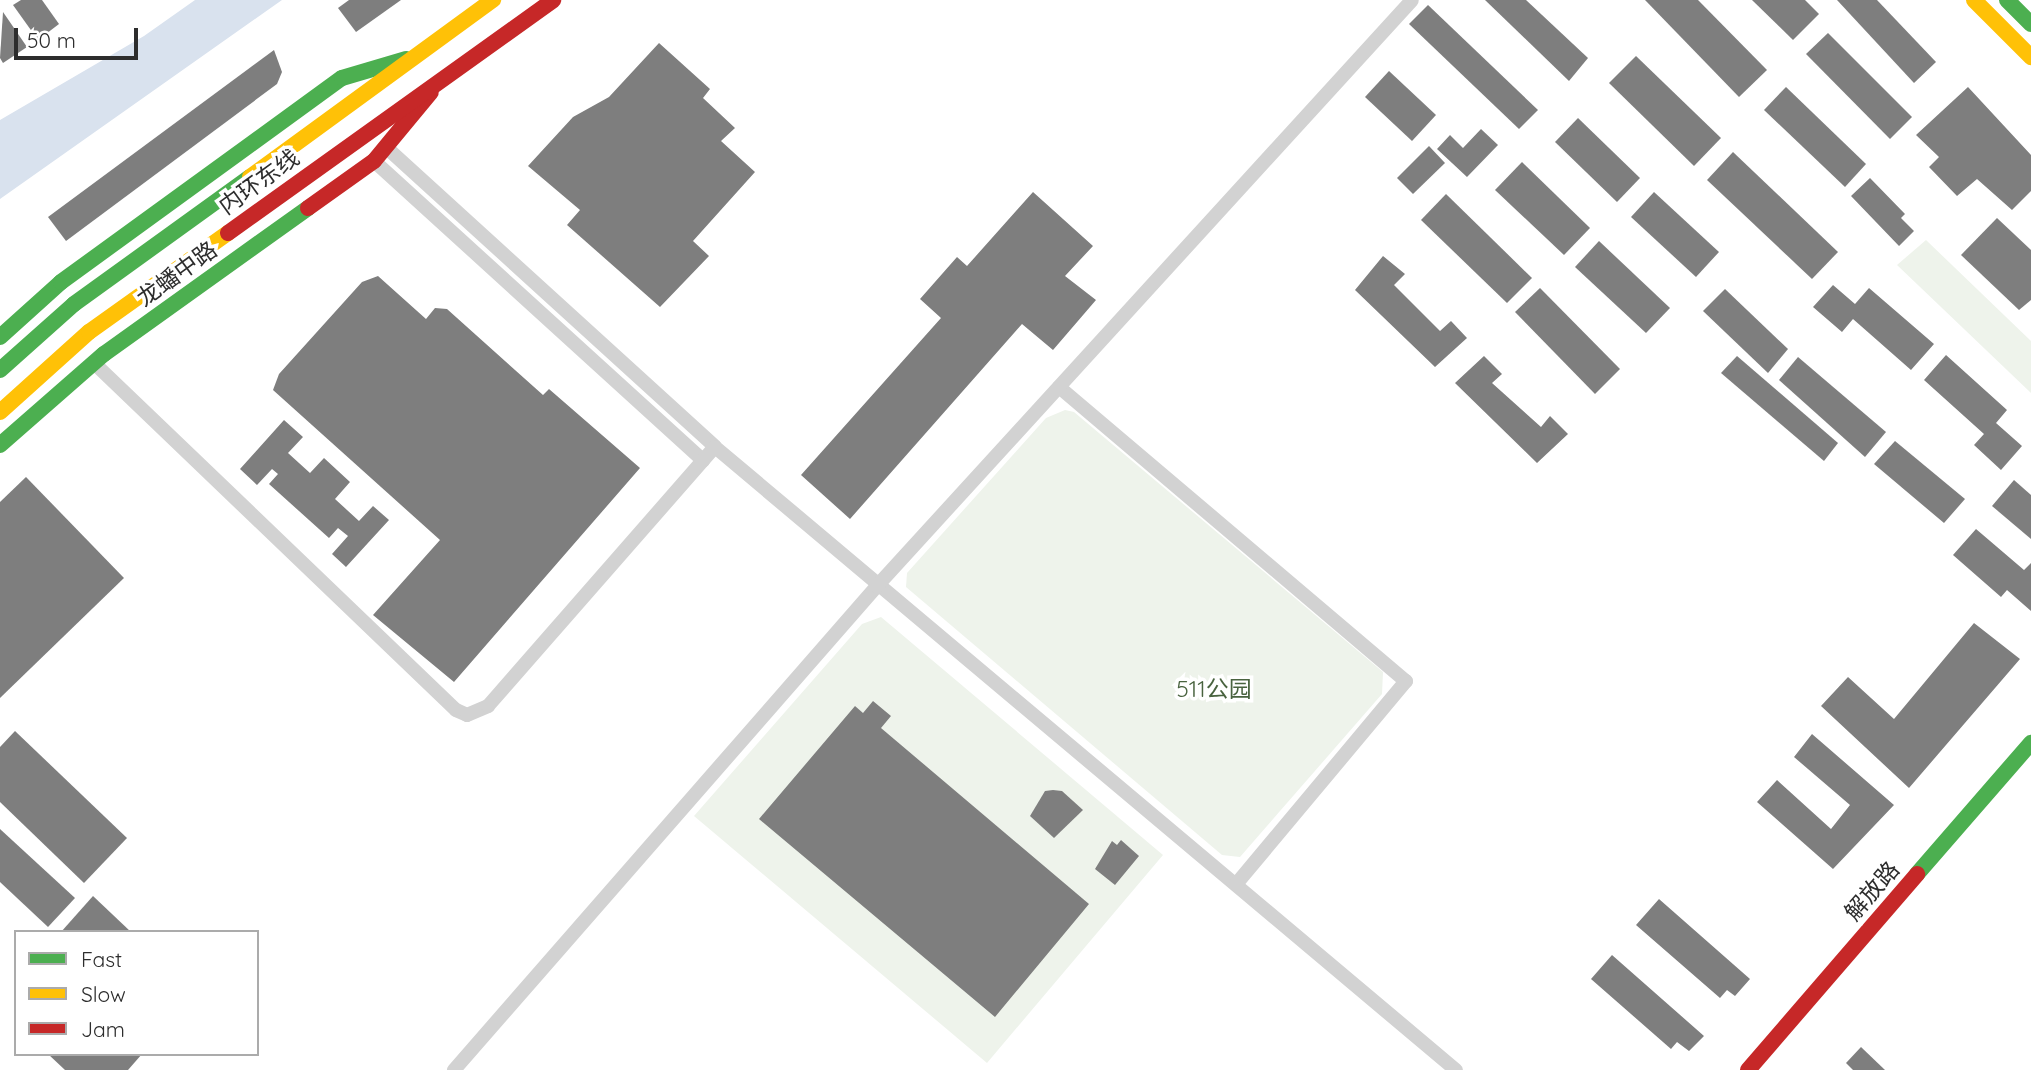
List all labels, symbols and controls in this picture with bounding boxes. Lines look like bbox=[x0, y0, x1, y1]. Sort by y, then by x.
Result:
scale bar bbox=[18, 14, 142, 58]
text: 50 m bbox=[27, 27, 76, 53]
street label: 内环东线 bbox=[214, 144, 304, 220]
street label: 龙蟠中路 bbox=[132, 236, 222, 312]
park label: 511公园 bbox=[1176, 675, 1252, 703]
street label: 解放路 bbox=[1839, 856, 1905, 926]
legend bbox=[14, 930, 259, 1056]
text: Fast bbox=[81, 946, 122, 972]
text: Slow bbox=[81, 981, 126, 1007]
text: Jam bbox=[81, 1016, 125, 1042]

